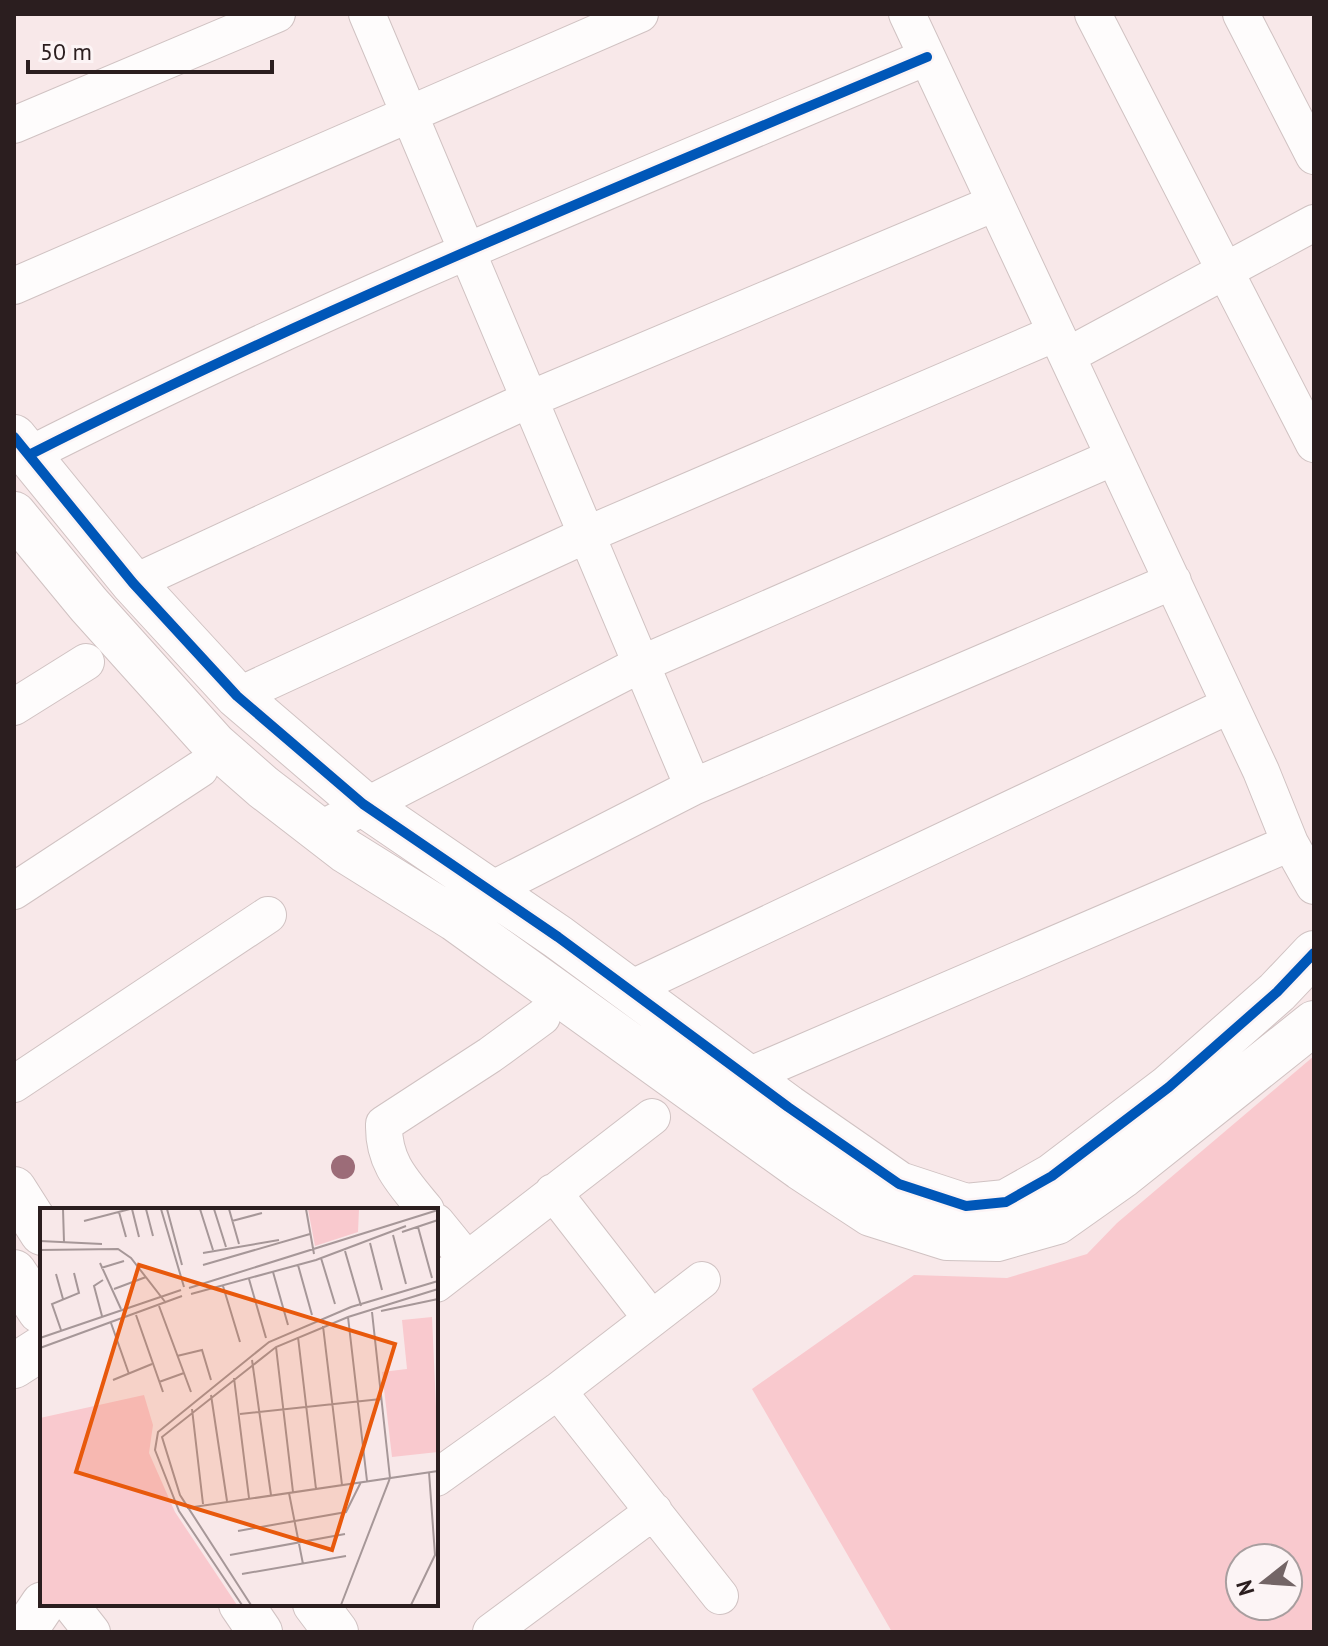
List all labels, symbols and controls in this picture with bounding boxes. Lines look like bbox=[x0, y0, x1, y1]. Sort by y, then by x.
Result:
scale bar bbox=[28, 24, 272, 74]
text: 50 m bbox=[40, 36, 92, 67]
inset map bbox=[40, 1208, 438, 1606]
north arrow bbox=[1224, 1542, 1304, 1622]
text: N bbox=[1229, 1577, 1260, 1599]

